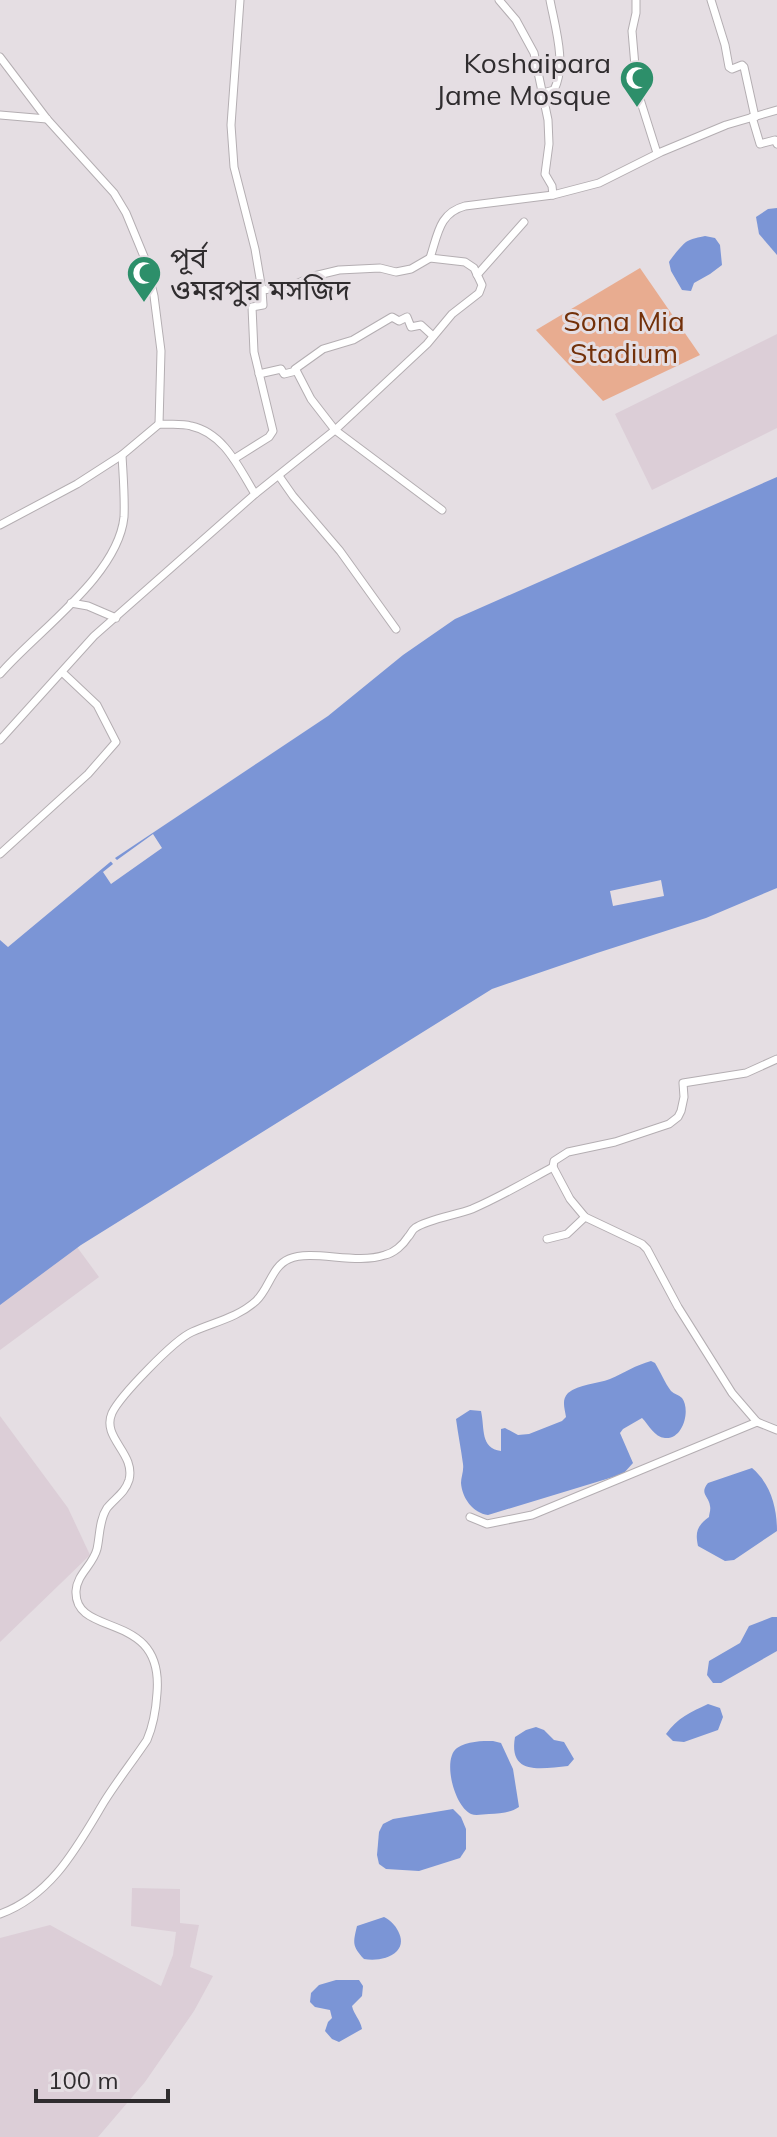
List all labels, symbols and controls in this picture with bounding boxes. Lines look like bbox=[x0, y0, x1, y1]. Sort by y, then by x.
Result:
place label: Koshaipara Jame Mosque bbox=[436, 45, 611, 112]
mosque icon: Koshaipara Jame Mosque bbox=[618, 59, 656, 109]
place label: পূর্ব ওমরপুর মসজিদ bbox=[170, 240, 351, 307]
mosque icon: পূর্ব ওমরপুর মসজিদ bbox=[125, 254, 163, 304]
park label: Sona Mia Stadium bbox=[563, 303, 685, 370]
scale bar bbox=[36, 2053, 168, 2103]
text: 100 m bbox=[48, 2065, 119, 2095]

